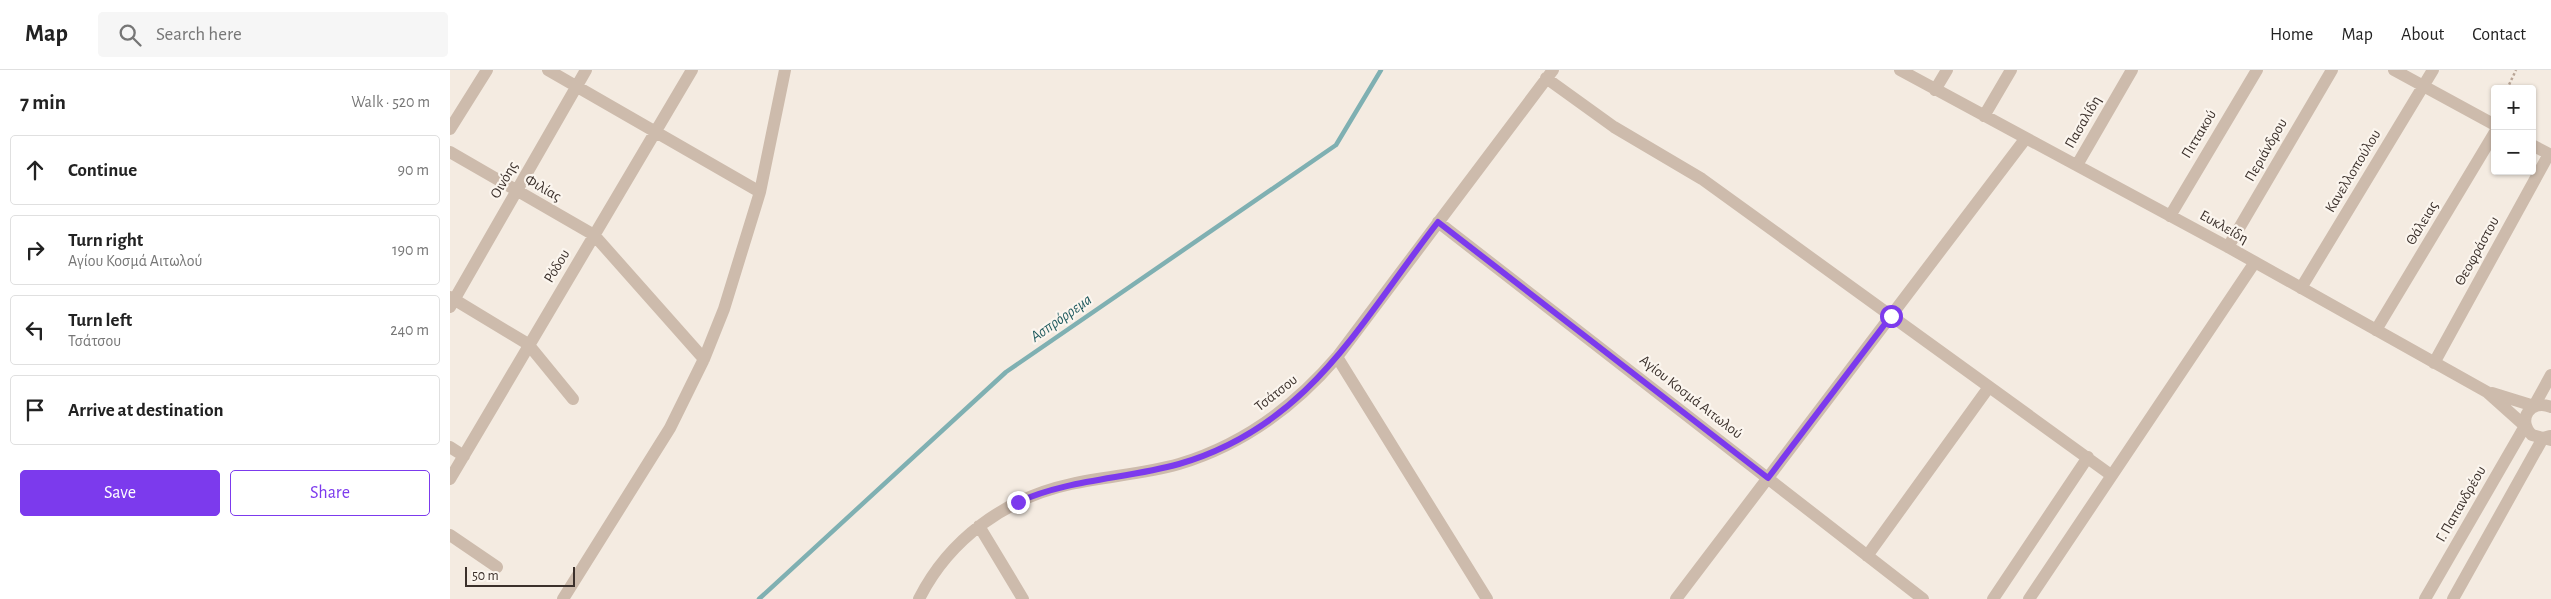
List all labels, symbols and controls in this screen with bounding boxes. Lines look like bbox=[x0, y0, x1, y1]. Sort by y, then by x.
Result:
search box bbox=[98, 12, 448, 57]
icon: search bbox=[116, 21, 144, 49]
text: Map bbox=[25, 22, 68, 46]
text: Search here bbox=[156, 25, 242, 44]
text: Home bbox=[2270, 26, 2313, 44]
text: Map bbox=[2341, 26, 2373, 44]
text: About bbox=[2401, 26, 2444, 44]
text: Contact bbox=[2472, 26, 2526, 44]
map controls bbox=[2491, 85, 2536, 175]
button: + bbox=[2491, 85, 2536, 130]
text: 7 min bbox=[20, 92, 66, 113]
street label: Πασαλίδη bbox=[2062, 93, 2104, 151]
text: Walk · 520 m bbox=[351, 94, 430, 110]
street label: Πιττακού bbox=[2179, 107, 2219, 161]
street label: Περιάνδρου bbox=[2242, 116, 2290, 184]
street label: Κανελλοπούλου bbox=[2322, 127, 2384, 215]
button: − bbox=[2491, 130, 2536, 175]
icon: ahead bbox=[21, 156, 49, 184]
street label: Οινόης bbox=[488, 159, 521, 201]
text: Continue bbox=[68, 161, 137, 180]
text: 90 m bbox=[398, 162, 429, 178]
street label: Φιλίας bbox=[522, 172, 564, 204]
street label: Θάλειας bbox=[2403, 198, 2441, 248]
street label: Ευκλείδη bbox=[2197, 208, 2251, 246]
street label: Θεοφράστου bbox=[2452, 214, 2502, 288]
text: Turn right bbox=[68, 231, 143, 250]
icon: right bbox=[21, 236, 49, 264]
text: 190 m bbox=[392, 242, 429, 258]
street label: Ρόδου bbox=[541, 247, 573, 285]
text: Αγίου Κοσμά Αιτωλού bbox=[68, 253, 202, 269]
water label: Ασπρόρρεμα bbox=[1027, 291, 1095, 346]
route start bbox=[1880, 305, 1903, 328]
text: Turn left bbox=[68, 311, 132, 330]
icon: left bbox=[21, 316, 49, 344]
text: 240 m bbox=[390, 322, 429, 338]
text: Τσάτσου bbox=[68, 333, 121, 349]
street label: Αγίου Κοσμά Αιτωλού bbox=[1637, 352, 1745, 442]
street label: Τσάτσου bbox=[1252, 372, 1300, 414]
icon: arrive bbox=[21, 396, 49, 424]
text: Arrive at destination bbox=[68, 401, 224, 420]
street label: Γ. Παπανδρέου bbox=[2433, 463, 2489, 545]
button: Save bbox=[20, 470, 220, 516]
button: Share bbox=[230, 470, 430, 516]
route end bbox=[1007, 491, 1030, 514]
scale bar bbox=[465, 564, 575, 587]
text: 50 m bbox=[472, 569, 499, 583]

